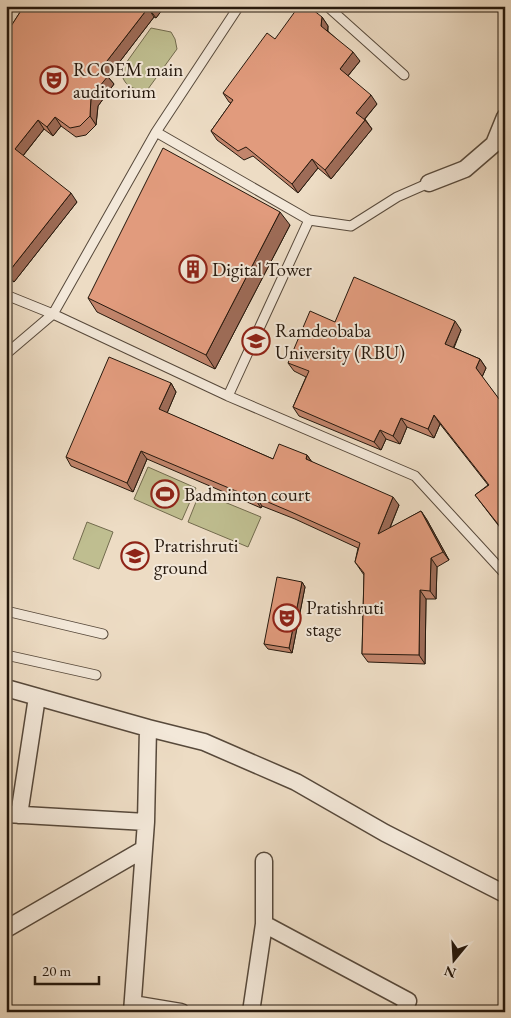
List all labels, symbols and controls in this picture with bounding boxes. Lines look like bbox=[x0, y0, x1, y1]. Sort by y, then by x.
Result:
place label: RCOEM main auditorium bbox=[73, 57, 183, 104]
theatre icon: RCOEM main auditorium bbox=[39, 65, 69, 95]
building icon: Digital Tower bbox=[178, 254, 208, 284]
place label: Digital Tower bbox=[212, 257, 313, 282]
place label: Ramdeobaba University (RBU) bbox=[275, 318, 405, 365]
school or university icon: Ramdeobaba University (RBU) bbox=[241, 326, 271, 356]
sports icon: Badminton court bbox=[150, 479, 180, 509]
place label: Badminton court bbox=[184, 482, 310, 507]
place label: Pratrishruti ground bbox=[154, 533, 239, 580]
school or university icon: Pratrishruti ground bbox=[120, 541, 150, 571]
place label: Pratishruti stage bbox=[306, 595, 384, 642]
theatre icon: Pratishruti stage bbox=[272, 603, 302, 633]
north arrow bbox=[428, 936, 478, 986]
scale bar bbox=[35, 953, 99, 985]
text: 20 m bbox=[42, 961, 71, 980]
text: N bbox=[441, 962, 458, 983]

